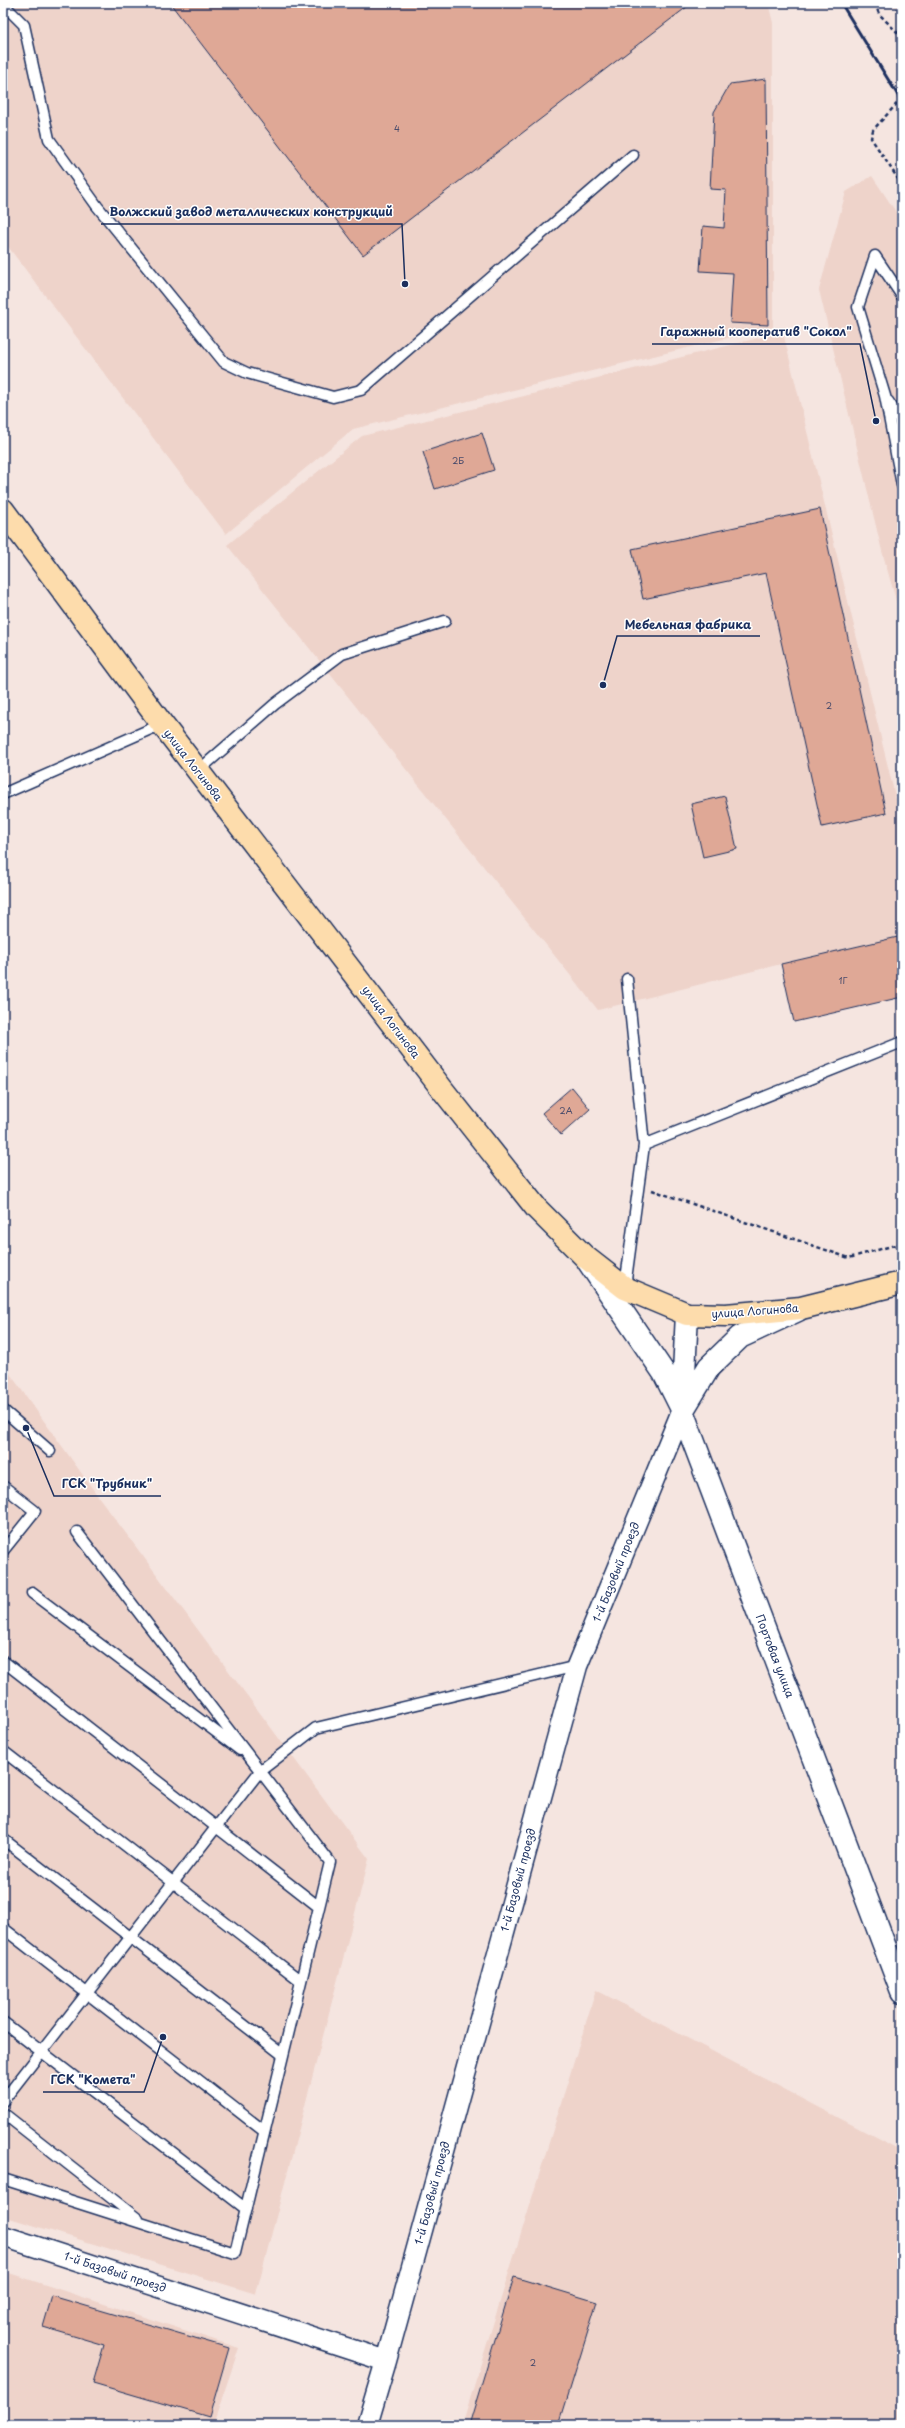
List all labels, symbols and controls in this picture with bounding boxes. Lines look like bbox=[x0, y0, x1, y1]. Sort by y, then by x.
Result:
house number: 4 bbox=[394, 121, 400, 135]
callout: Волжский завод металлических конструкций bbox=[101, 200, 402, 224]
text: Волжский завод металлических конструкций bbox=[109, 202, 393, 220]
callout: Гаражный кооператив "Сокол" bbox=[652, 320, 860, 344]
text: Гаражный кооператив "Сокол" bbox=[660, 322, 852, 340]
house number: 2Б bbox=[452, 453, 464, 467]
callout: Мебельная фабрика bbox=[617, 612, 760, 636]
text: Мебельная фабрика bbox=[625, 615, 752, 633]
house number: 2 bbox=[826, 698, 832, 712]
street label: улица Логинова bbox=[160, 725, 227, 804]
house number: 1Г bbox=[839, 973, 848, 987]
street label: улица Логинова bbox=[358, 982, 425, 1062]
house number: 2А bbox=[559, 1103, 573, 1117]
street label: улица Логинова bbox=[711, 1299, 799, 1322]
callout: ГСК "Трубник" bbox=[54, 1472, 161, 1496]
text: ГСК "Трубник" bbox=[62, 1474, 152, 1492]
street label: 1-й Базовый проезд bbox=[588, 1519, 643, 1624]
street label: Портовая улица bbox=[752, 1612, 799, 1700]
street label: 1-й Базовый проезд bbox=[495, 1826, 540, 1934]
callout: ГСК "Комета" bbox=[43, 2068, 144, 2092]
text: ГСК "Комета" bbox=[50, 2070, 136, 2088]
street label: 1-й Базовый проезд bbox=[409, 2139, 454, 2247]
street label: 1-й Базовый проезд bbox=[62, 2247, 169, 2296]
house number: 2 bbox=[530, 2355, 536, 2369]

